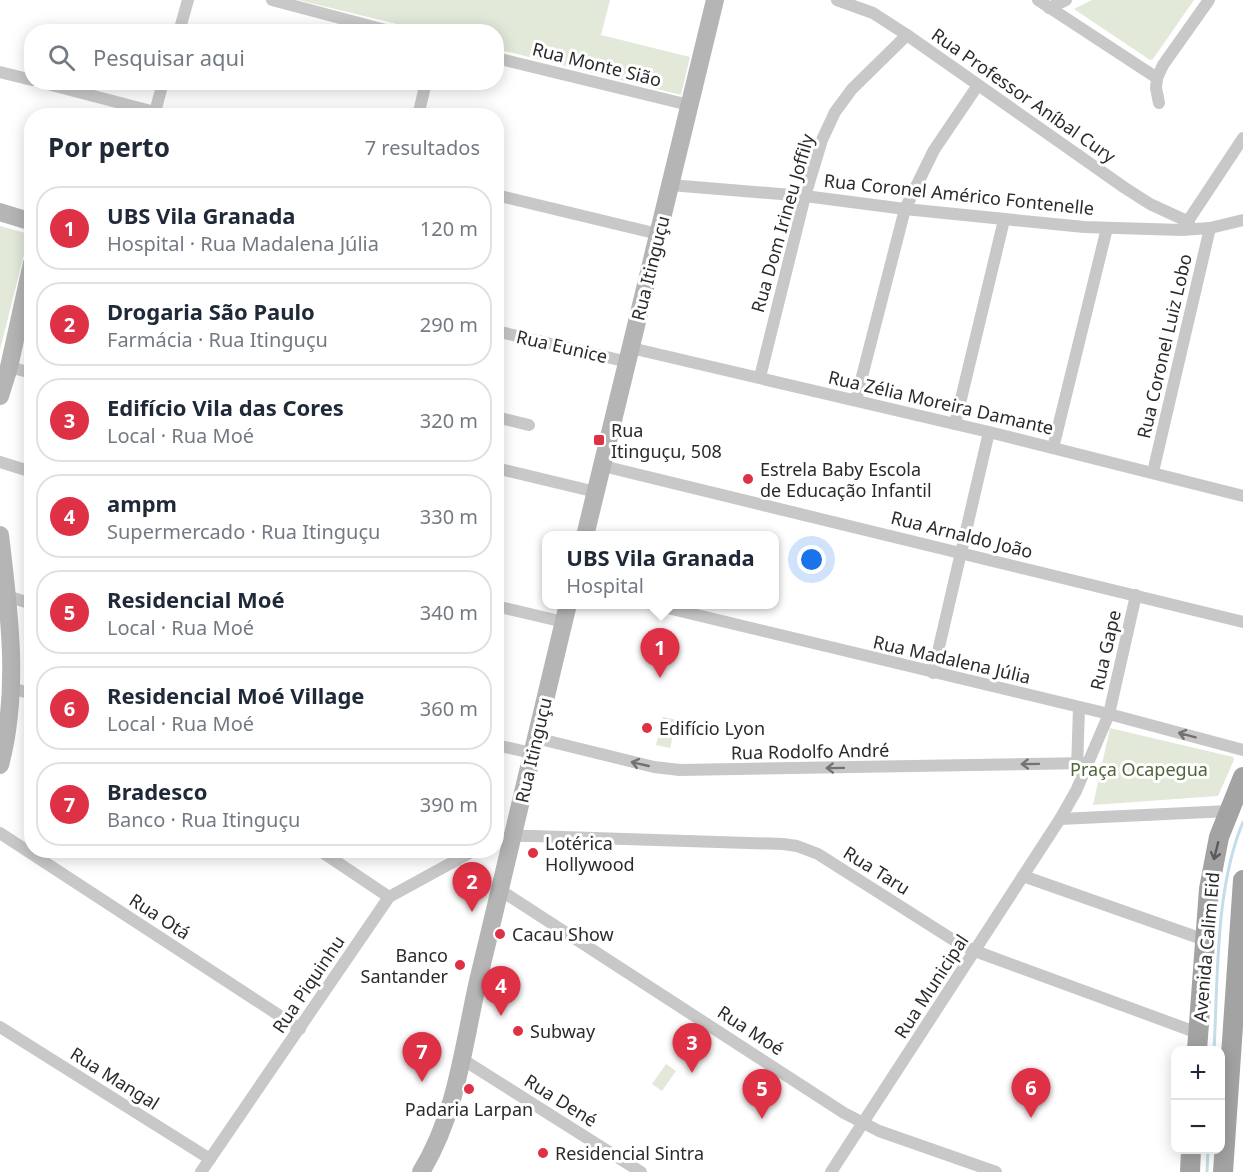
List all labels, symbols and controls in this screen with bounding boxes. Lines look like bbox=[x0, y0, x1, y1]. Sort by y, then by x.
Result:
street label: Rua Professor Aníbal Cury bbox=[927, 22, 1121, 168]
search box bbox=[24, 24, 504, 90]
street label: Rua Monte Sião bbox=[530, 36, 664, 92]
icon: search bbox=[45, 41, 78, 74]
text: Pesquisar aqui bbox=[93, 42, 245, 72]
text: Por perto bbox=[48, 129, 170, 165]
street label: Rua Dom Irineu Joffily bbox=[745, 130, 819, 315]
text: 7 resultados bbox=[365, 134, 480, 161]
street label: Rua Coronel Américo Fontenelle bbox=[823, 168, 1095, 220]
text: UBS Vila Granada bbox=[107, 200, 296, 230]
street label: Rua Itinguçu bbox=[625, 213, 675, 323]
text: 1 bbox=[64, 215, 75, 242]
text: 120 m bbox=[420, 215, 478, 242]
text: Hospital · Rua Madalena Júlia bbox=[107, 230, 379, 257]
street label: Rua Coronel Luiz Lobo bbox=[1131, 251, 1197, 441]
text: Drogaria São Paulo bbox=[107, 296, 315, 326]
text: 2 bbox=[64, 311, 75, 338]
text: 290 m bbox=[420, 311, 478, 338]
street label: Rua Eunice bbox=[514, 324, 610, 368]
text: Farmácia · Rua Itinguçu bbox=[107, 326, 328, 353]
street label: Rua Zélia Moreira Damante bbox=[826, 364, 1056, 440]
text: Edifício Vila das Cores bbox=[107, 392, 344, 422]
text: 3 bbox=[64, 407, 75, 434]
text: 320 m bbox=[420, 407, 478, 434]
place label: Rua Itinguçu, 508 bbox=[611, 418, 722, 463]
text: Local · Rua Moé bbox=[107, 422, 254, 449]
marker: Rua Itinguçu, 508 bbox=[592, 433, 606, 447]
place label: Estrela Baby Escola de Educação Infantil bbox=[760, 457, 932, 502]
marker: Estrela Baby Escola de Educação Infantil bbox=[741, 472, 755, 486]
text: ampm bbox=[107, 488, 177, 518]
text: 4 bbox=[64, 503, 75, 530]
text: 330 m bbox=[420, 503, 478, 530]
street label: Rua Arnaldo João bbox=[889, 505, 1035, 563]
text: Supermercado · Rua Itinguçu bbox=[107, 518, 380, 545]
popup bbox=[542, 531, 779, 609]
text: UBS Vila Granada bbox=[566, 542, 755, 572]
your location bbox=[797, 545, 826, 574]
text: Hospital bbox=[566, 572, 644, 599]
text: Residencial Moé bbox=[107, 584, 285, 614]
text: 5 bbox=[64, 599, 75, 626]
text: 340 m bbox=[420, 599, 478, 626]
street label: Rua Gape bbox=[1084, 608, 1126, 692]
text: Local · Rua Moé bbox=[107, 614, 254, 641]
pin: 1 bbox=[640, 628, 680, 678]
street label: Rua Madalena Júlia bbox=[871, 629, 1033, 689]
text: Residencial Moé Village bbox=[107, 680, 364, 710]
text: 6 bbox=[64, 695, 75, 722]
text: 360 m bbox=[420, 695, 478, 722]
street label: Rua Itinguçu bbox=[509, 695, 557, 805]
text: Local · Rua Moé bbox=[107, 710, 254, 737]
place label: Edifício Lyon bbox=[659, 716, 765, 740]
marker: Edifício Lyon bbox=[640, 721, 654, 735]
one-way arrow bbox=[1177, 728, 1196, 740]
street label: Rua Rodolfo André bbox=[731, 738, 889, 764]
one-way arrow bbox=[631, 757, 650, 769]
park label: Praça Ocapegua bbox=[1070, 757, 1208, 781]
one-way arrow bbox=[1020, 758, 1040, 770]
one-way arrow bbox=[825, 762, 845, 774]
text: Bradesco bbox=[107, 776, 207, 806]
text: 7 bbox=[64, 791, 75, 818]
text: 390 m bbox=[420, 791, 478, 818]
text: Banco · Rua Itinguçu bbox=[107, 806, 300, 833]
place label: Lotérica Hollywood bbox=[545, 831, 635, 876]
street label: Rua Taru bbox=[839, 840, 915, 900]
one-way arrow bbox=[1209, 842, 1221, 861]
marker: Lotérica Hollywood bbox=[526, 846, 540, 860]
pin: 2 bbox=[452, 862, 492, 912]
street label: Avenida Calim Eid bbox=[1187, 871, 1225, 1023]
street label: Rua Otá bbox=[125, 887, 195, 945]
place label: Cacau Show bbox=[512, 922, 614, 946]
marker: Cacau Show bbox=[493, 927, 507, 941]
street label: Rua Municipal bbox=[888, 929, 974, 1043]
street label: Rua Piquinhu bbox=[267, 931, 349, 1037]
place label: Banco Santander bbox=[361, 943, 449, 988]
marker: Banco Santander bbox=[453, 958, 467, 972]
pin: 4 bbox=[482, 966, 520, 1016]
street label: Rua Moé bbox=[713, 1000, 789, 1060]
place label: Subway bbox=[530, 1019, 596, 1043]
marker: Subway bbox=[511, 1024, 525, 1038]
pin: 3 bbox=[672, 1024, 712, 1073]
pin: 7 bbox=[402, 1032, 442, 1082]
street label: Rua Mangal bbox=[66, 1041, 164, 1115]
map controls bbox=[1171, 1046, 1225, 1154]
button: + bbox=[1171, 1046, 1225, 1100]
street label: Rua Dené bbox=[520, 1068, 602, 1132]
pin: 6 bbox=[1012, 1068, 1050, 1118]
pin: 5 bbox=[742, 1070, 782, 1119]
marker: Padaria Larpan bbox=[462, 1082, 476, 1096]
place label: Padaria Larpan bbox=[405, 1097, 533, 1121]
button: − bbox=[1171, 1100, 1225, 1154]
place label: Residencial Sintra bbox=[555, 1141, 704, 1165]
marker: Residencial Sintra bbox=[536, 1146, 550, 1160]

